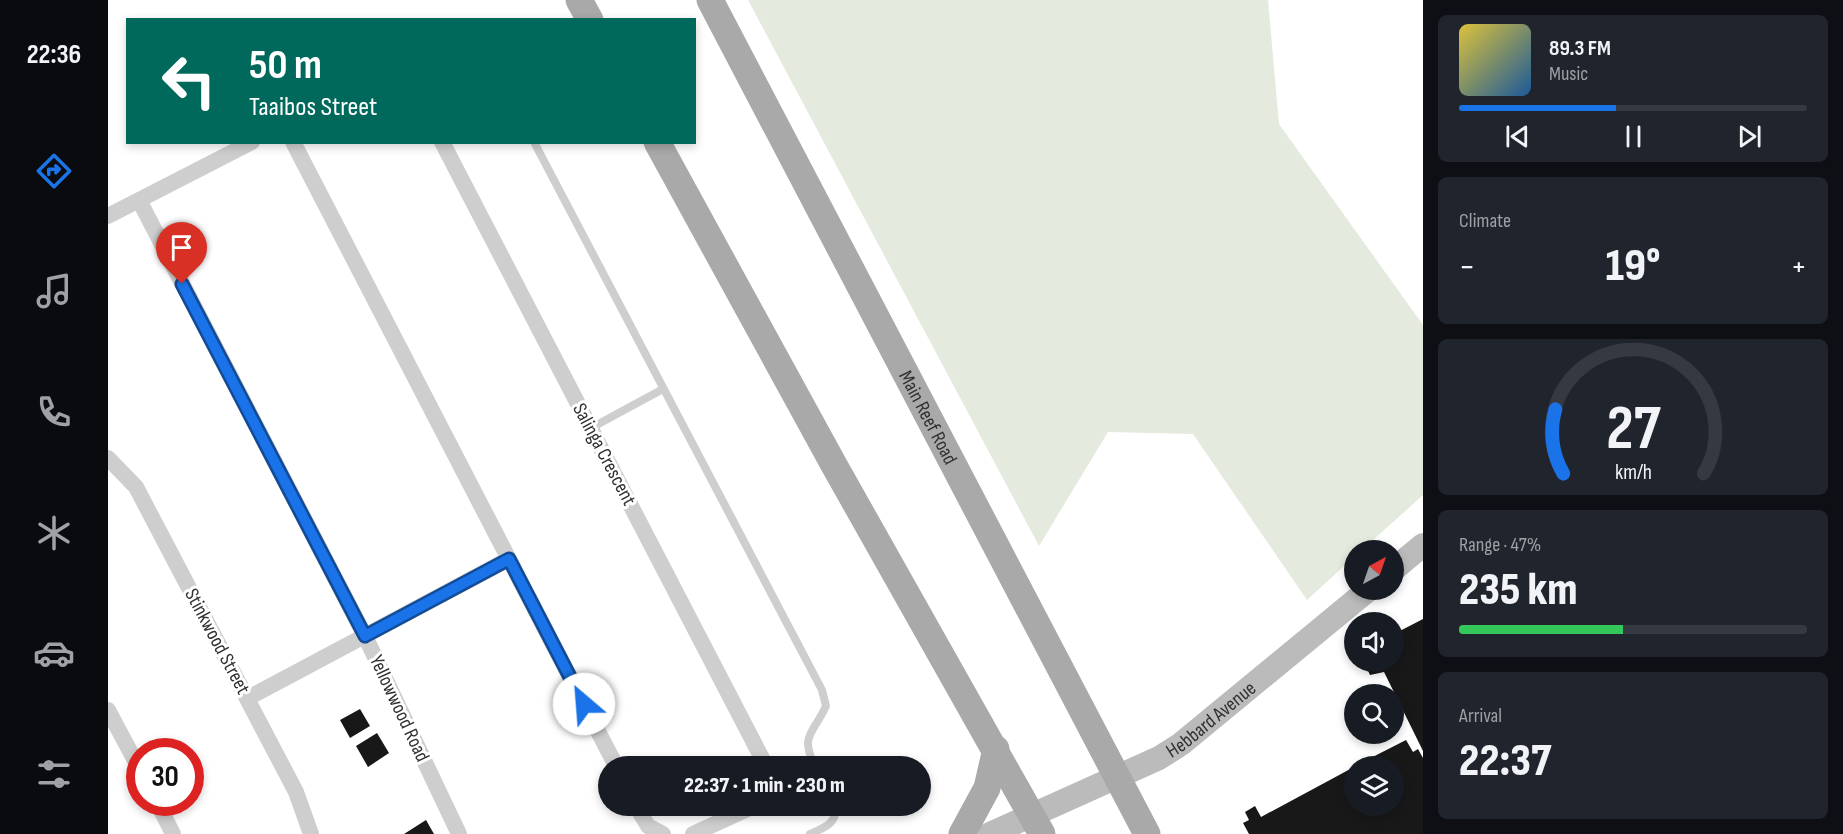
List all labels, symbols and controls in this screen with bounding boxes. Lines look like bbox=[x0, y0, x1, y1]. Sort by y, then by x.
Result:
text: 89.3 FM bbox=[1549, 35, 1611, 62]
text: 22:36 bbox=[27, 39, 81, 71]
text: 50 m bbox=[249, 40, 322, 91]
icon: left bbox=[150, 42, 228, 120]
text: Music bbox=[1549, 62, 1588, 86]
text: Taaibos Street bbox=[249, 91, 377, 123]
icon: previous bbox=[1501, 120, 1534, 153]
icon: pause bbox=[1617, 120, 1650, 153]
icon: next bbox=[1733, 120, 1766, 153]
icon: directions bbox=[33, 150, 75, 192]
text: Climate bbox=[1459, 209, 1511, 233]
pin bbox=[156, 222, 207, 284]
icon: arrive bbox=[165, 231, 198, 264]
text: 19° bbox=[1606, 239, 1660, 294]
text: − bbox=[1459, 247, 1475, 287]
text: + bbox=[1791, 247, 1807, 287]
icon: music bbox=[33, 270, 75, 312]
street label: Main Reef Road bbox=[893, 367, 962, 469]
icon: phone bbox=[33, 391, 75, 433]
text: 27 bbox=[1606, 392, 1661, 467]
street label: Salinga Crescent bbox=[567, 399, 641, 510]
text: km/h bbox=[1614, 460, 1652, 485]
icon: climate bbox=[33, 512, 75, 554]
text: Range · 47% bbox=[1459, 533, 1541, 557]
north arrow bbox=[1344, 540, 1404, 600]
map controls bbox=[1344, 540, 1404, 816]
text: 235 km bbox=[1459, 563, 1578, 618]
street label: Stinkwood Street bbox=[179, 585, 255, 698]
button: sound bbox=[1344, 612, 1404, 672]
icon: car bbox=[33, 632, 75, 674]
street label: Yellowwood Road bbox=[364, 651, 434, 766]
position arrow bbox=[552, 672, 616, 736]
street label: Hebbard Avenue bbox=[1162, 676, 1261, 763]
button: search bbox=[1344, 684, 1404, 744]
text: Arrival bbox=[1459, 704, 1502, 728]
text: 22:37 bbox=[1459, 734, 1551, 789]
speed limit sign: 30 bbox=[126, 738, 204, 816]
icon: filters bbox=[33, 753, 75, 795]
button: layers bbox=[1344, 756, 1404, 816]
text: 22:37 · 1 min · 230 m bbox=[684, 772, 845, 799]

